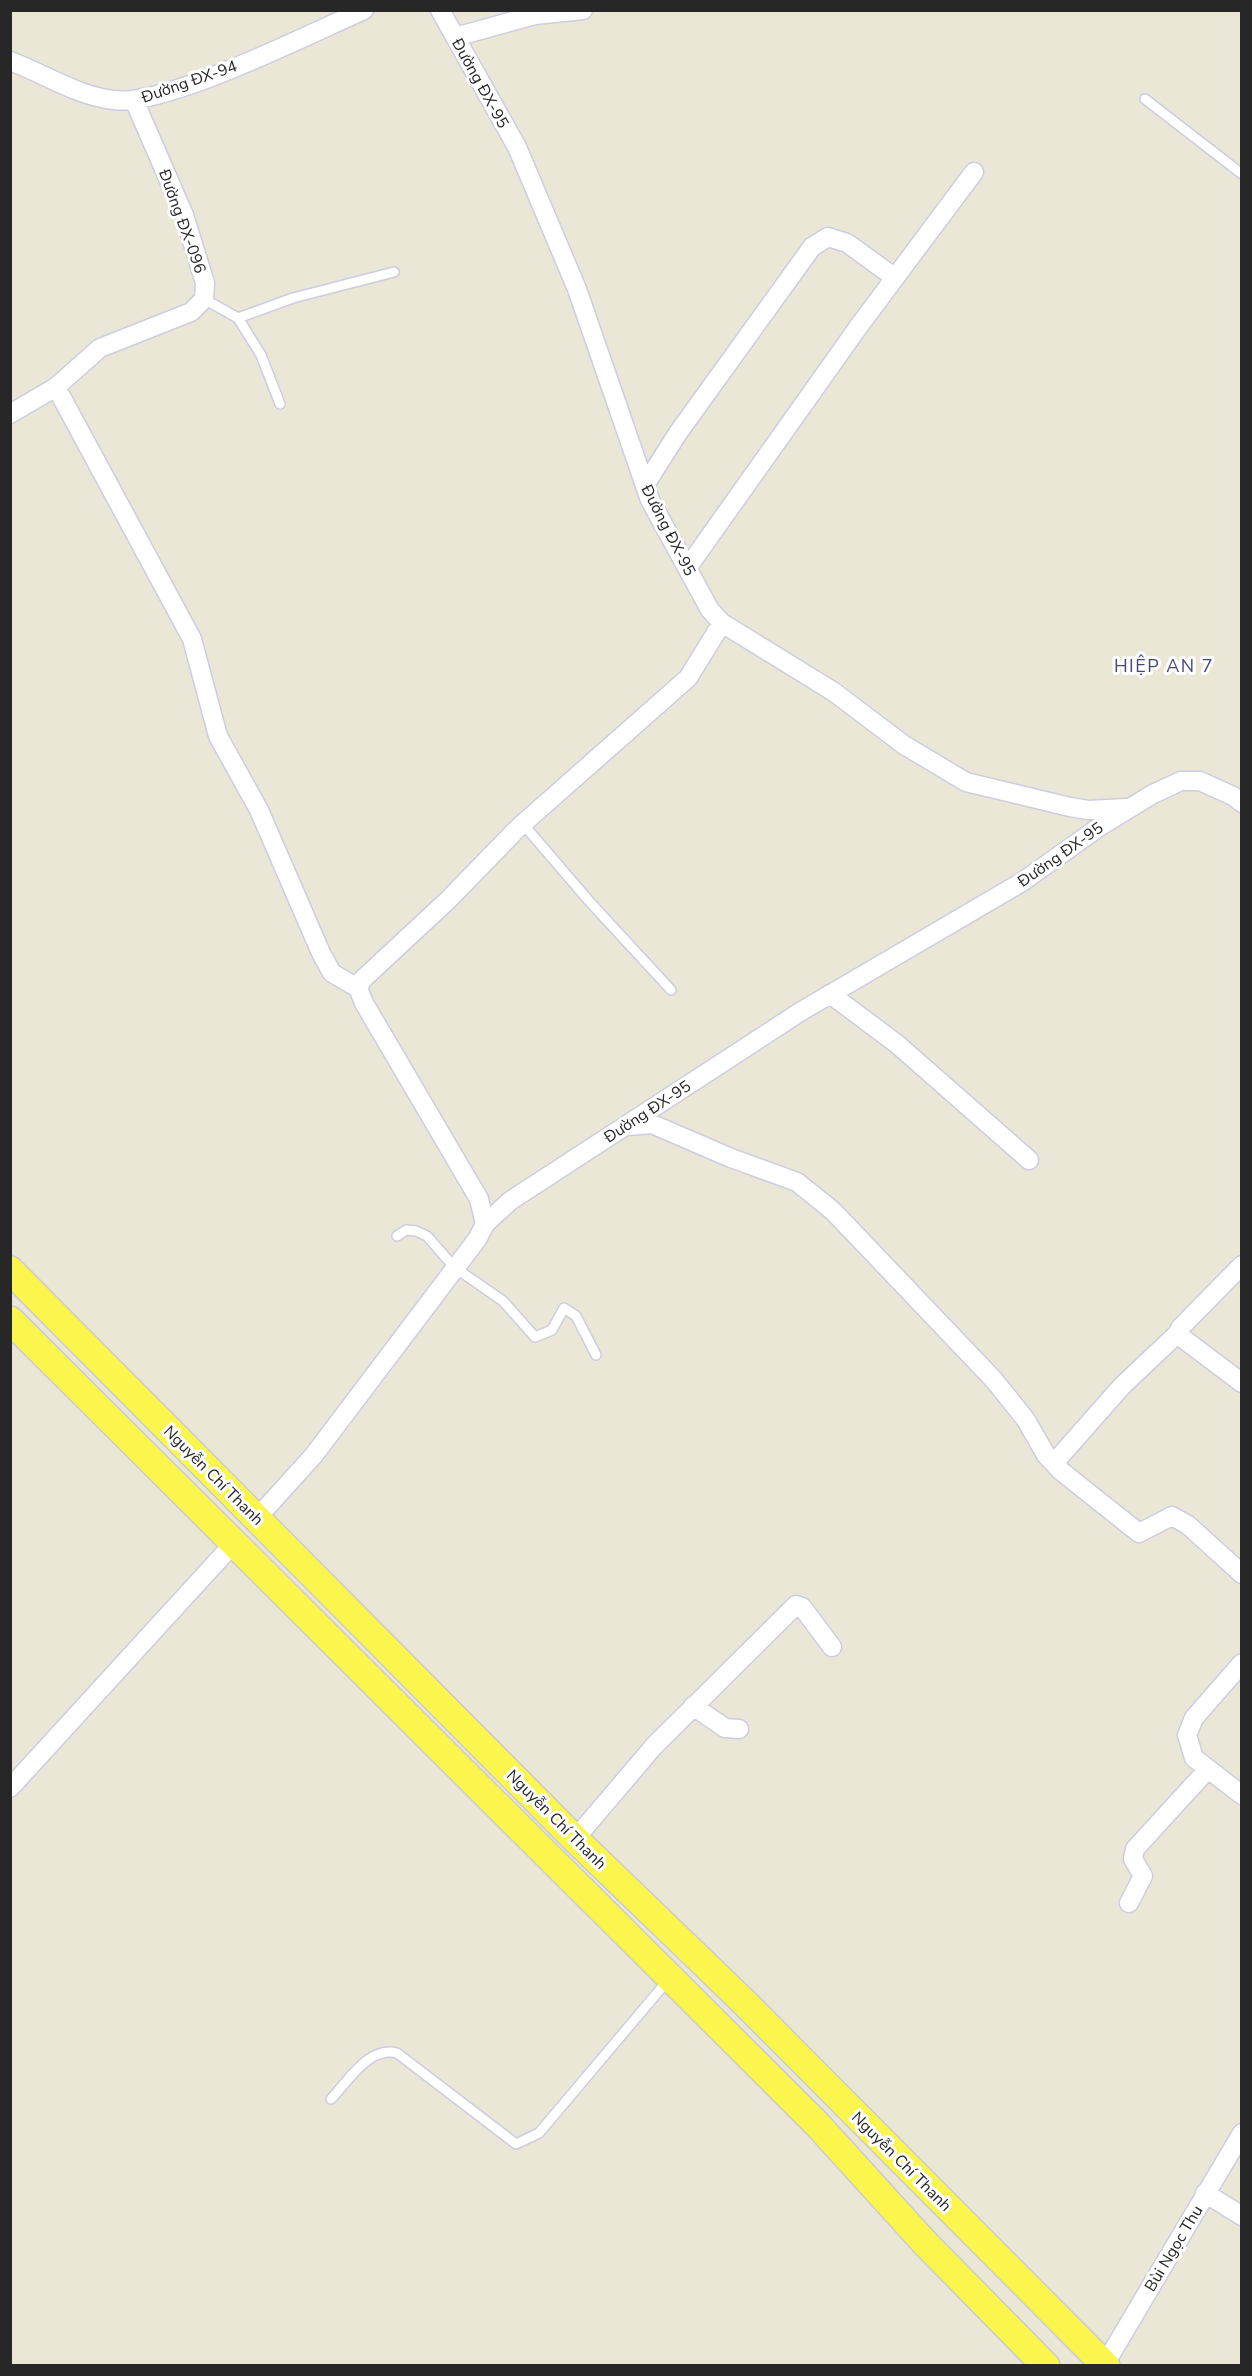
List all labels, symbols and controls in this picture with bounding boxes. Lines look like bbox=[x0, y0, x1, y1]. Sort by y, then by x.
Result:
street label: Đường ĐX-95 bbox=[446, 34, 514, 132]
street label: Đường ĐX-94 bbox=[138, 55, 240, 109]
street label: Đường ĐX-096 bbox=[153, 165, 211, 276]
street label: Đường ĐX-95 bbox=[635, 480, 701, 580]
district label: HIỆP AN 7 bbox=[1114, 654, 1214, 678]
street label: Đường ĐX-95 bbox=[1013, 817, 1108, 893]
street label: Đường ĐX-95 bbox=[599, 1075, 695, 1149]
street label: Nguyễn Chí Thanh bbox=[158, 1421, 268, 1531]
street label: Nguyễn Chí Thanh bbox=[501, 1765, 611, 1875]
street label: Nguyễn Chí Thanh bbox=[846, 2107, 956, 2217]
street label: Bùi Ngọc Thu bbox=[1139, 2201, 1208, 2296]

